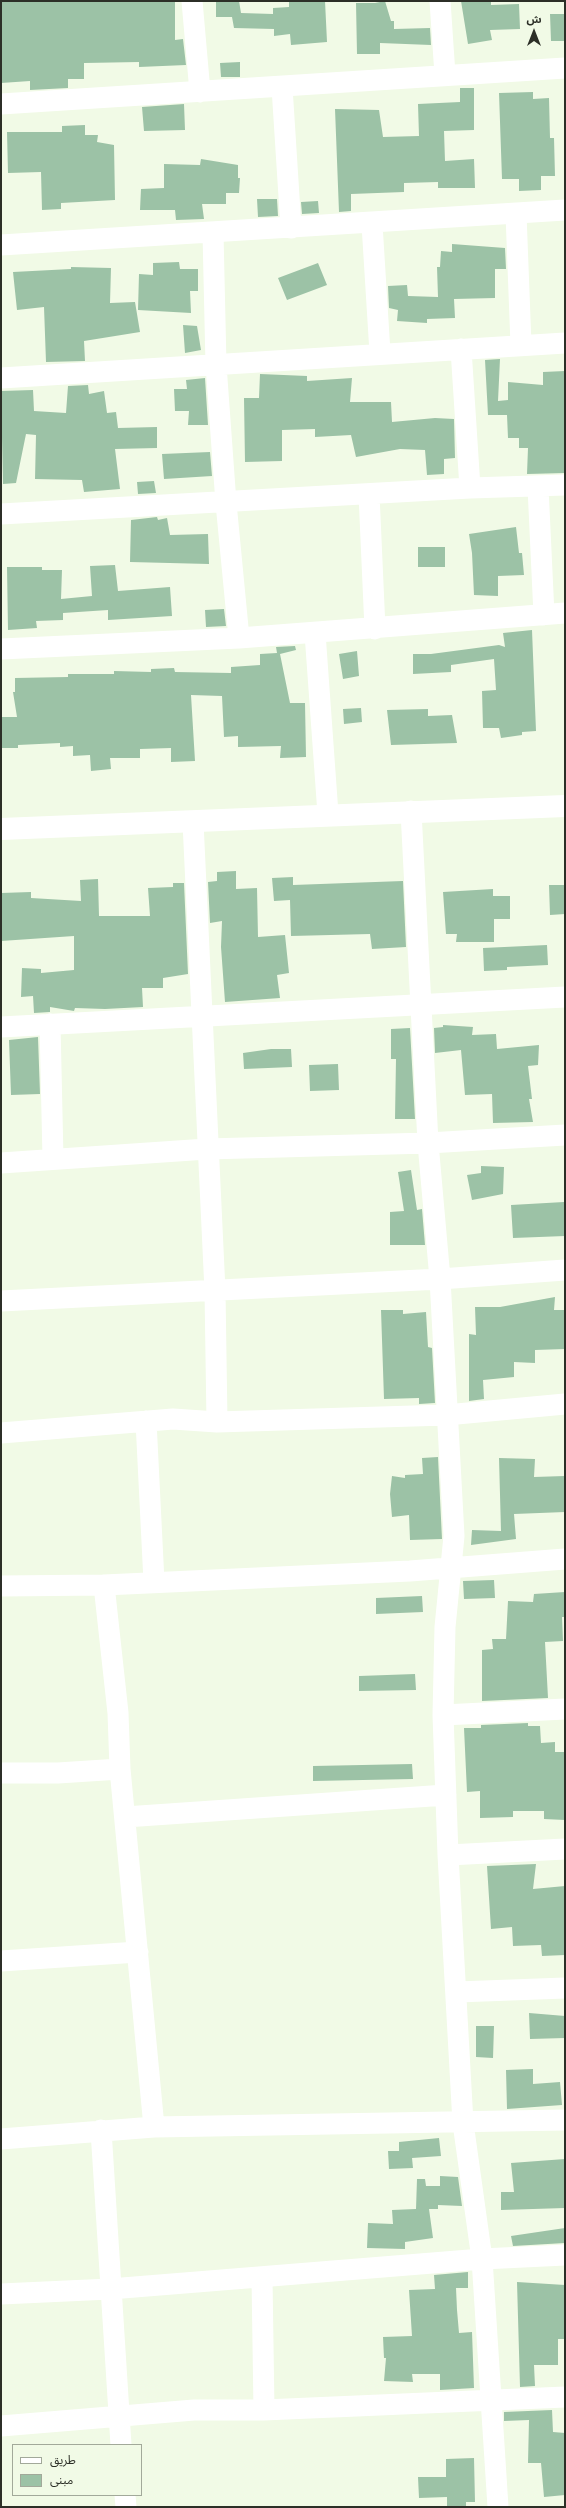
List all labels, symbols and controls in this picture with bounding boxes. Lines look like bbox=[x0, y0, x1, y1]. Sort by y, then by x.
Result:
north arrow bbox=[514, 12, 554, 52]
text: ش bbox=[526, 13, 542, 26]
legend bbox=[12, 2444, 142, 2496]
text: طريق bbox=[50, 2453, 76, 2467]
text: مبنى bbox=[50, 2473, 73, 2487]

